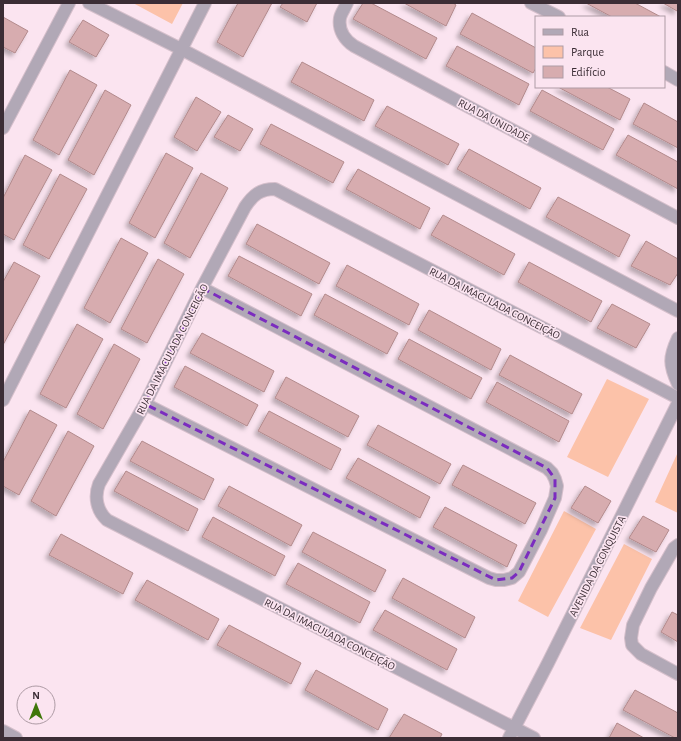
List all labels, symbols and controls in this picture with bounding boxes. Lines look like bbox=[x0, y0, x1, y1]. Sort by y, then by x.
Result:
legend bbox=[535, 16, 665, 88]
text: Rua bbox=[571, 26, 590, 38]
text: Parque bbox=[571, 46, 604, 58]
text: Edifício bbox=[571, 66, 606, 78]
street label: RUA DA UNIDADE bbox=[456, 97, 532, 144]
street label: RUA DA IMACULADA CONCEIÇÃO bbox=[428, 266, 562, 341]
street label: RUA DA IMACULADA CONCEIÇÃO bbox=[135, 282, 210, 416]
street label: AVENIDA DA CONQUISTA bbox=[567, 514, 628, 618]
street label: RUA DA IMACULADA CONCEIÇÃO bbox=[263, 597, 397, 672]
north arrow bbox=[16, 685, 56, 725]
text: N bbox=[32, 690, 40, 701]

